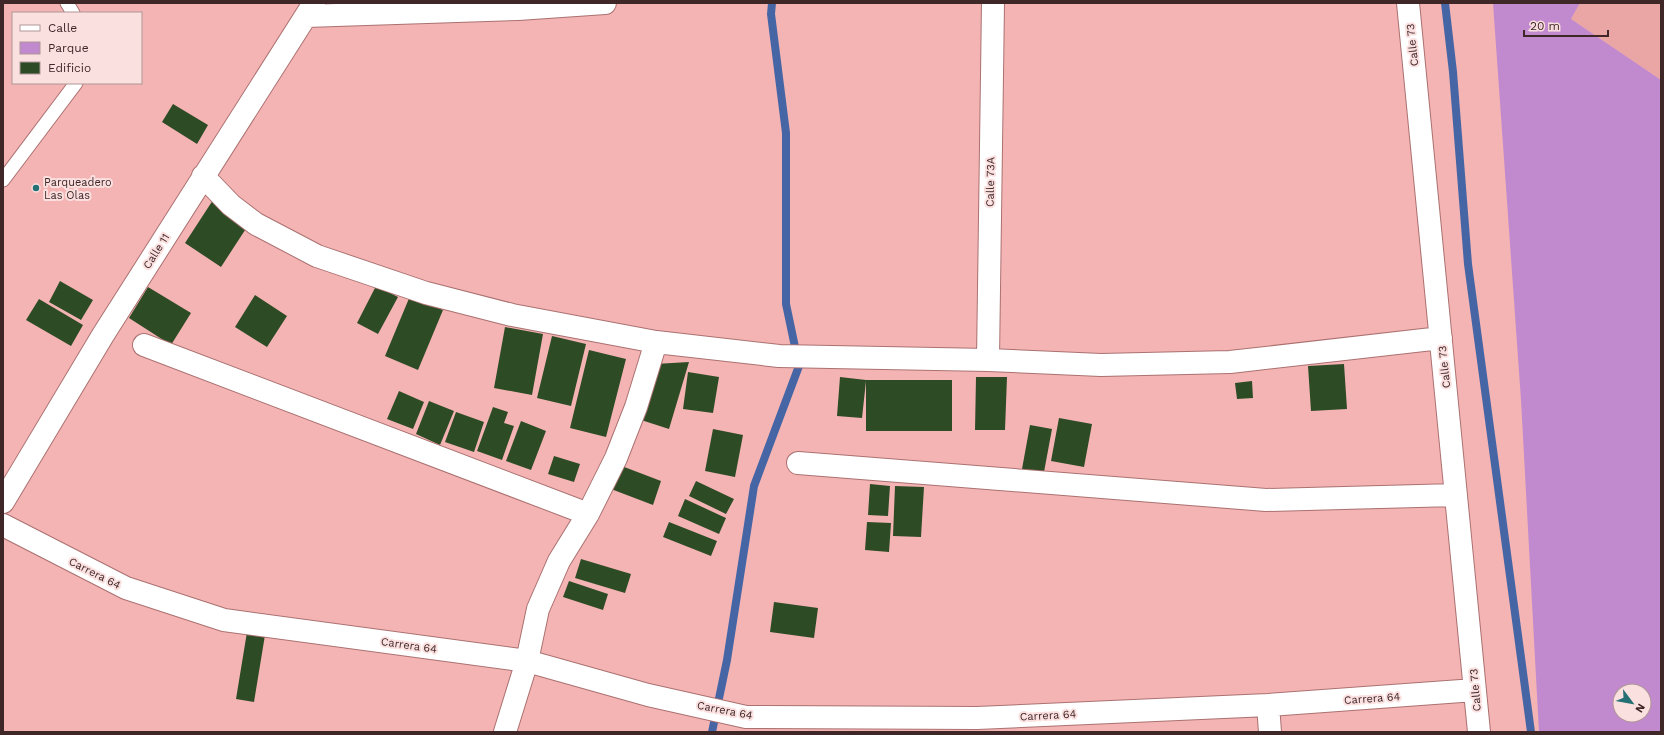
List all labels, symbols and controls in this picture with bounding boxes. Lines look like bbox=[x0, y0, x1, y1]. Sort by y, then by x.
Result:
legend bbox=[12, 12, 142, 84]
scale bar bbox=[1524, 12, 1608, 38]
text: 20 m bbox=[1530, 19, 1560, 33]
text: Calle bbox=[48, 21, 77, 35]
street label: Calle 73 bbox=[1404, 23, 1421, 67]
text: Parque bbox=[48, 41, 89, 55]
text: Edificio bbox=[48, 61, 91, 75]
street label: Calle 73A bbox=[984, 157, 997, 207]
place label: Parqueadero Las Olas bbox=[44, 176, 112, 202]
marker: Parqueadero Las Olas bbox=[31, 183, 41, 193]
street label: Calle 11 bbox=[141, 231, 172, 271]
street label: Calle 73 bbox=[1436, 345, 1453, 389]
street label: Carrera 64 bbox=[67, 555, 123, 592]
street label: Carrera 64 bbox=[380, 635, 438, 656]
street label: Calle 73 bbox=[1467, 668, 1484, 712]
north arrow bbox=[1612, 683, 1652, 723]
street label: Carrera 64 bbox=[1343, 690, 1401, 707]
street label: Carrera 64 bbox=[696, 699, 754, 722]
text: N bbox=[1632, 701, 1648, 715]
street label: Carrera 64 bbox=[1020, 708, 1077, 723]

